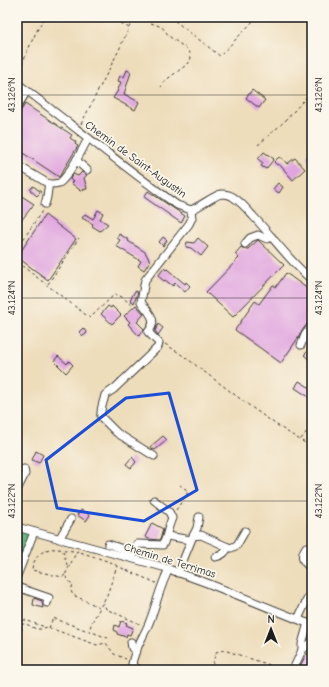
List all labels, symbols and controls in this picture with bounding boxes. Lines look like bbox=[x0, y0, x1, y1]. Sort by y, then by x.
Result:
text: 43.126°N bbox=[6, 77, 18, 113]
text: 43.126°N bbox=[313, 77, 325, 113]
street label: Chemin de Saint-Augustin bbox=[82, 118, 189, 201]
text: 43.124°N bbox=[6, 281, 18, 315]
text: 43.124°N bbox=[313, 281, 325, 315]
text: 43.122°N bbox=[6, 484, 18, 518]
text: 43.122°N bbox=[313, 484, 325, 518]
street label: Chemin de Terrimas bbox=[122, 540, 218, 581]
north arrow bbox=[251, 609, 291, 649]
text: N bbox=[267, 613, 275, 626]

